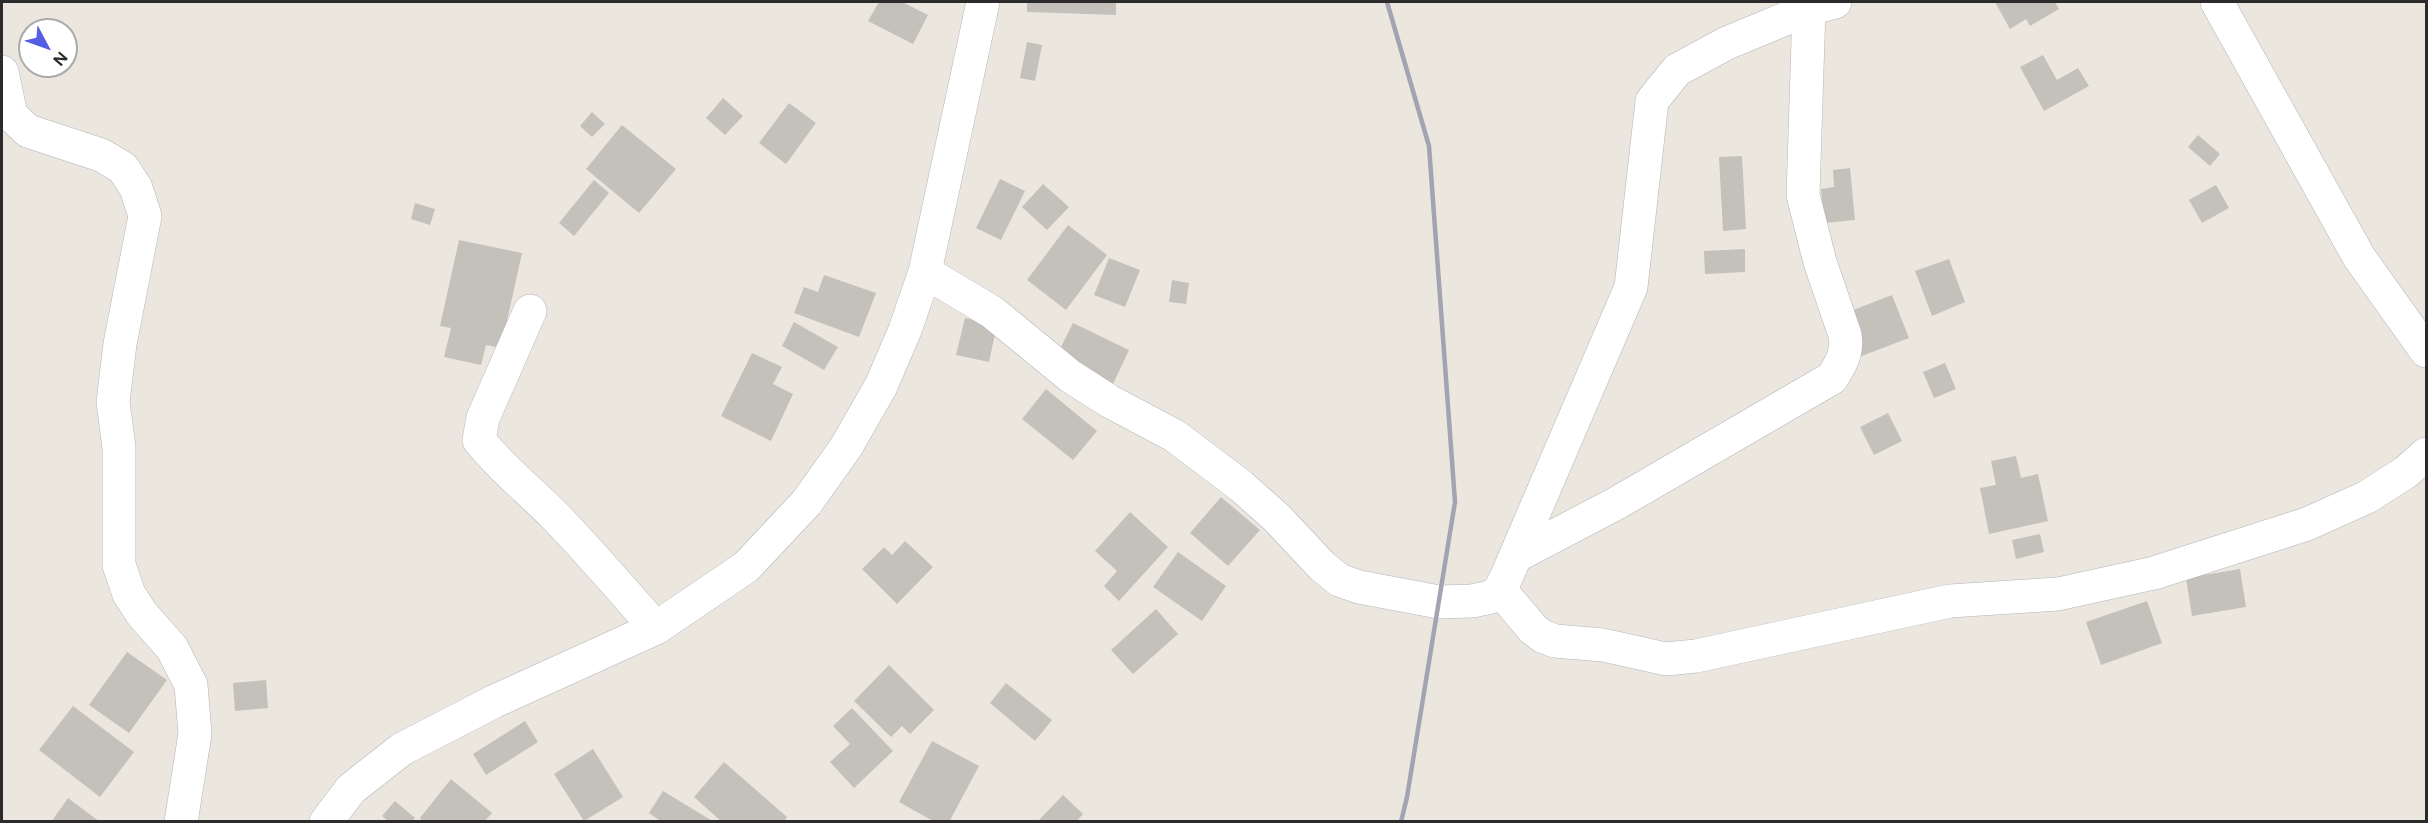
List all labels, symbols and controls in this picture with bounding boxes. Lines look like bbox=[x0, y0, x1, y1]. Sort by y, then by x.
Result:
north arrow bbox=[18, 18, 78, 78]
text: N bbox=[49, 48, 72, 70]

